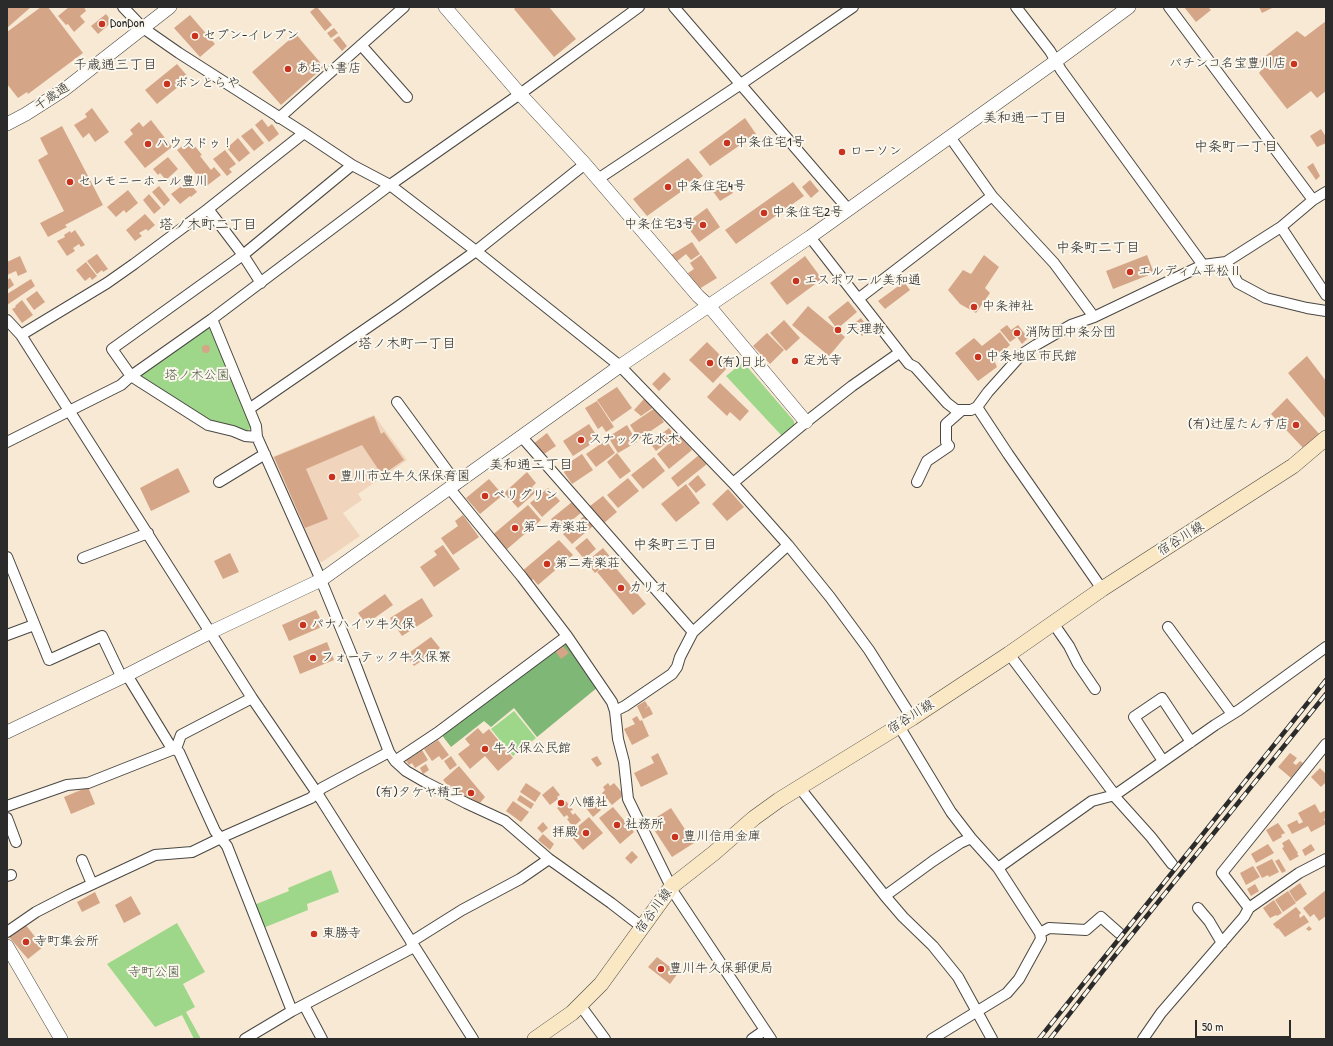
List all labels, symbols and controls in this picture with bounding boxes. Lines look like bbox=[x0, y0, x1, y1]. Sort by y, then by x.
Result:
place label: DonDon bbox=[110, 16, 145, 32]
marker: DonDon bbox=[97, 19, 107, 29]
place label: セブン-イレブン bbox=[203, 28, 299, 44]
marker: セブン-イレブン bbox=[190, 31, 200, 41]
place label: パチンコ名宝豊川店 bbox=[1169, 56, 1286, 72]
district label: 千歳通三丁目 bbox=[73, 57, 157, 73]
marker: パチンコ名宝豊川店 bbox=[1289, 59, 1299, 69]
place label: あおい書店 bbox=[296, 61, 361, 77]
marker: あおい書店 bbox=[283, 64, 293, 74]
place label: ボンとらや bbox=[175, 76, 240, 92]
marker: ボンとらや bbox=[162, 79, 172, 89]
street label: 千歳通 bbox=[31, 80, 73, 114]
district label: 美和通一丁目 bbox=[983, 110, 1067, 126]
place label: 中条住宅1号 bbox=[735, 135, 805, 151]
place label: ハウスドゥ！ bbox=[156, 136, 234, 152]
marker: 中条住宅1号 bbox=[722, 138, 732, 148]
marker: ハウスドゥ！ bbox=[143, 139, 153, 149]
district label: 中条町一丁目 bbox=[1194, 139, 1278, 155]
place label: ローソン bbox=[850, 144, 902, 160]
marker: ローソン bbox=[837, 147, 847, 157]
place label: セレモニーホール豊川 bbox=[78, 174, 208, 190]
marker: セレモニーホール豊川 bbox=[65, 177, 75, 187]
place label: 中条住宅4号 bbox=[676, 179, 746, 195]
marker: 中条住宅4号 bbox=[663, 182, 673, 192]
place label: 中条住宅2号 bbox=[772, 205, 843, 221]
marker: 中条住宅2号 bbox=[759, 208, 769, 218]
district label: 塔ノ木町二丁目 bbox=[159, 217, 257, 233]
place label: 中条住宅3号 bbox=[624, 217, 695, 233]
marker: 中条住宅3号 bbox=[698, 220, 708, 230]
district label: 中条町二丁目 bbox=[1056, 240, 1140, 256]
place label: エルディム平松Ⅱ bbox=[1138, 264, 1242, 280]
marker: エルディム平松Ⅱ bbox=[1125, 267, 1135, 277]
place label: エスポワール美和通 bbox=[804, 273, 921, 289]
marker: エスポワール美和通 bbox=[791, 276, 801, 286]
place label: 中条神社 bbox=[982, 299, 1034, 315]
marker: 中条神社 bbox=[969, 302, 979, 312]
place label: 天理教 bbox=[846, 322, 885, 338]
marker: 天理教 bbox=[833, 325, 843, 335]
place label: 消防団中条分団 bbox=[1025, 325, 1116, 341]
marker: 消防団中条分団 bbox=[1012, 328, 1022, 338]
district label: 塔ノ木町一丁目 bbox=[358, 336, 456, 352]
place label: 中条地区市民館 bbox=[986, 349, 1077, 365]
marker: 中条地区市民館 bbox=[973, 352, 983, 362]
place label: 定光寺 bbox=[803, 353, 842, 369]
place label: (有)日比 bbox=[718, 355, 766, 371]
marker: 定光寺 bbox=[790, 356, 800, 366]
marker: (有)日比 bbox=[705, 358, 715, 368]
park label: 塔ノ木公園 bbox=[165, 368, 229, 384]
place label: (有)辻屋たんす店 bbox=[1188, 417, 1288, 433]
marker: (有)辻屋たんす店 bbox=[1291, 420, 1301, 430]
place label: スナック花水木 bbox=[589, 432, 680, 448]
marker: スナック花水木 bbox=[576, 435, 586, 445]
district label: 美和通二丁目 bbox=[489, 457, 573, 473]
place label: 豊川市立牛久保保育園 bbox=[340, 469, 470, 485]
marker: 豊川市立牛久保保育園 bbox=[327, 472, 337, 482]
place label: ペリグリン bbox=[493, 488, 558, 504]
marker: ペリグリン bbox=[480, 491, 490, 501]
street label: 宿谷川線 bbox=[1155, 519, 1207, 559]
place label: 第一寿楽荘 bbox=[523, 520, 588, 536]
marker: 第一寿楽荘 bbox=[510, 523, 520, 533]
district label: 中条町三丁目 bbox=[633, 537, 717, 553]
place label: 第二寿楽荘 bbox=[555, 556, 620, 572]
marker: 第二寿楽荘 bbox=[542, 559, 552, 569]
place label: カリオ bbox=[629, 580, 668, 596]
marker: カリオ bbox=[616, 583, 626, 593]
place label: パナハイツ牛久保 bbox=[311, 617, 415, 633]
marker: パナハイツ牛久保 bbox=[298, 620, 308, 630]
place label: フォーテック牛久保寮 bbox=[321, 650, 451, 666]
marker: フォーテック牛久保寮 bbox=[308, 653, 318, 663]
street label: 宿谷川線 bbox=[885, 697, 937, 737]
place label: 牛久保公民館 bbox=[493, 741, 571, 757]
marker: 牛久保公民館 bbox=[480, 744, 490, 754]
place label: (有)タケヤ精工 bbox=[376, 785, 463, 801]
marker: (有)タケヤ精工 bbox=[466, 788, 476, 798]
place label: 八幡社 bbox=[569, 795, 608, 811]
marker: 八幡社 bbox=[556, 798, 566, 808]
place label: 社務所 bbox=[625, 817, 664, 833]
marker: 社務所 bbox=[612, 820, 622, 830]
place label: 拝殿 bbox=[552, 825, 578, 841]
marker: 拝殿 bbox=[581, 828, 591, 838]
place label: 豊川信用金庫 bbox=[683, 829, 761, 845]
marker: 豊川信用金庫 bbox=[670, 832, 680, 842]
street label: 宿谷川線 bbox=[632, 885, 676, 937]
place label: 東勝寺 bbox=[322, 926, 361, 942]
marker: 東勝寺 bbox=[309, 929, 319, 939]
place label: 寺町集会所 bbox=[34, 934, 99, 950]
marker: 寺町集会所 bbox=[21, 937, 31, 947]
place label: 豊川牛久保郵便局 bbox=[669, 961, 773, 977]
marker: 豊川牛久保郵便局 bbox=[656, 964, 666, 974]
park label: 寺町公園 bbox=[128, 965, 180, 981]
scale bar bbox=[1197, 1012, 1293, 1038]
text: 50 m bbox=[1202, 1018, 1223, 1035]

